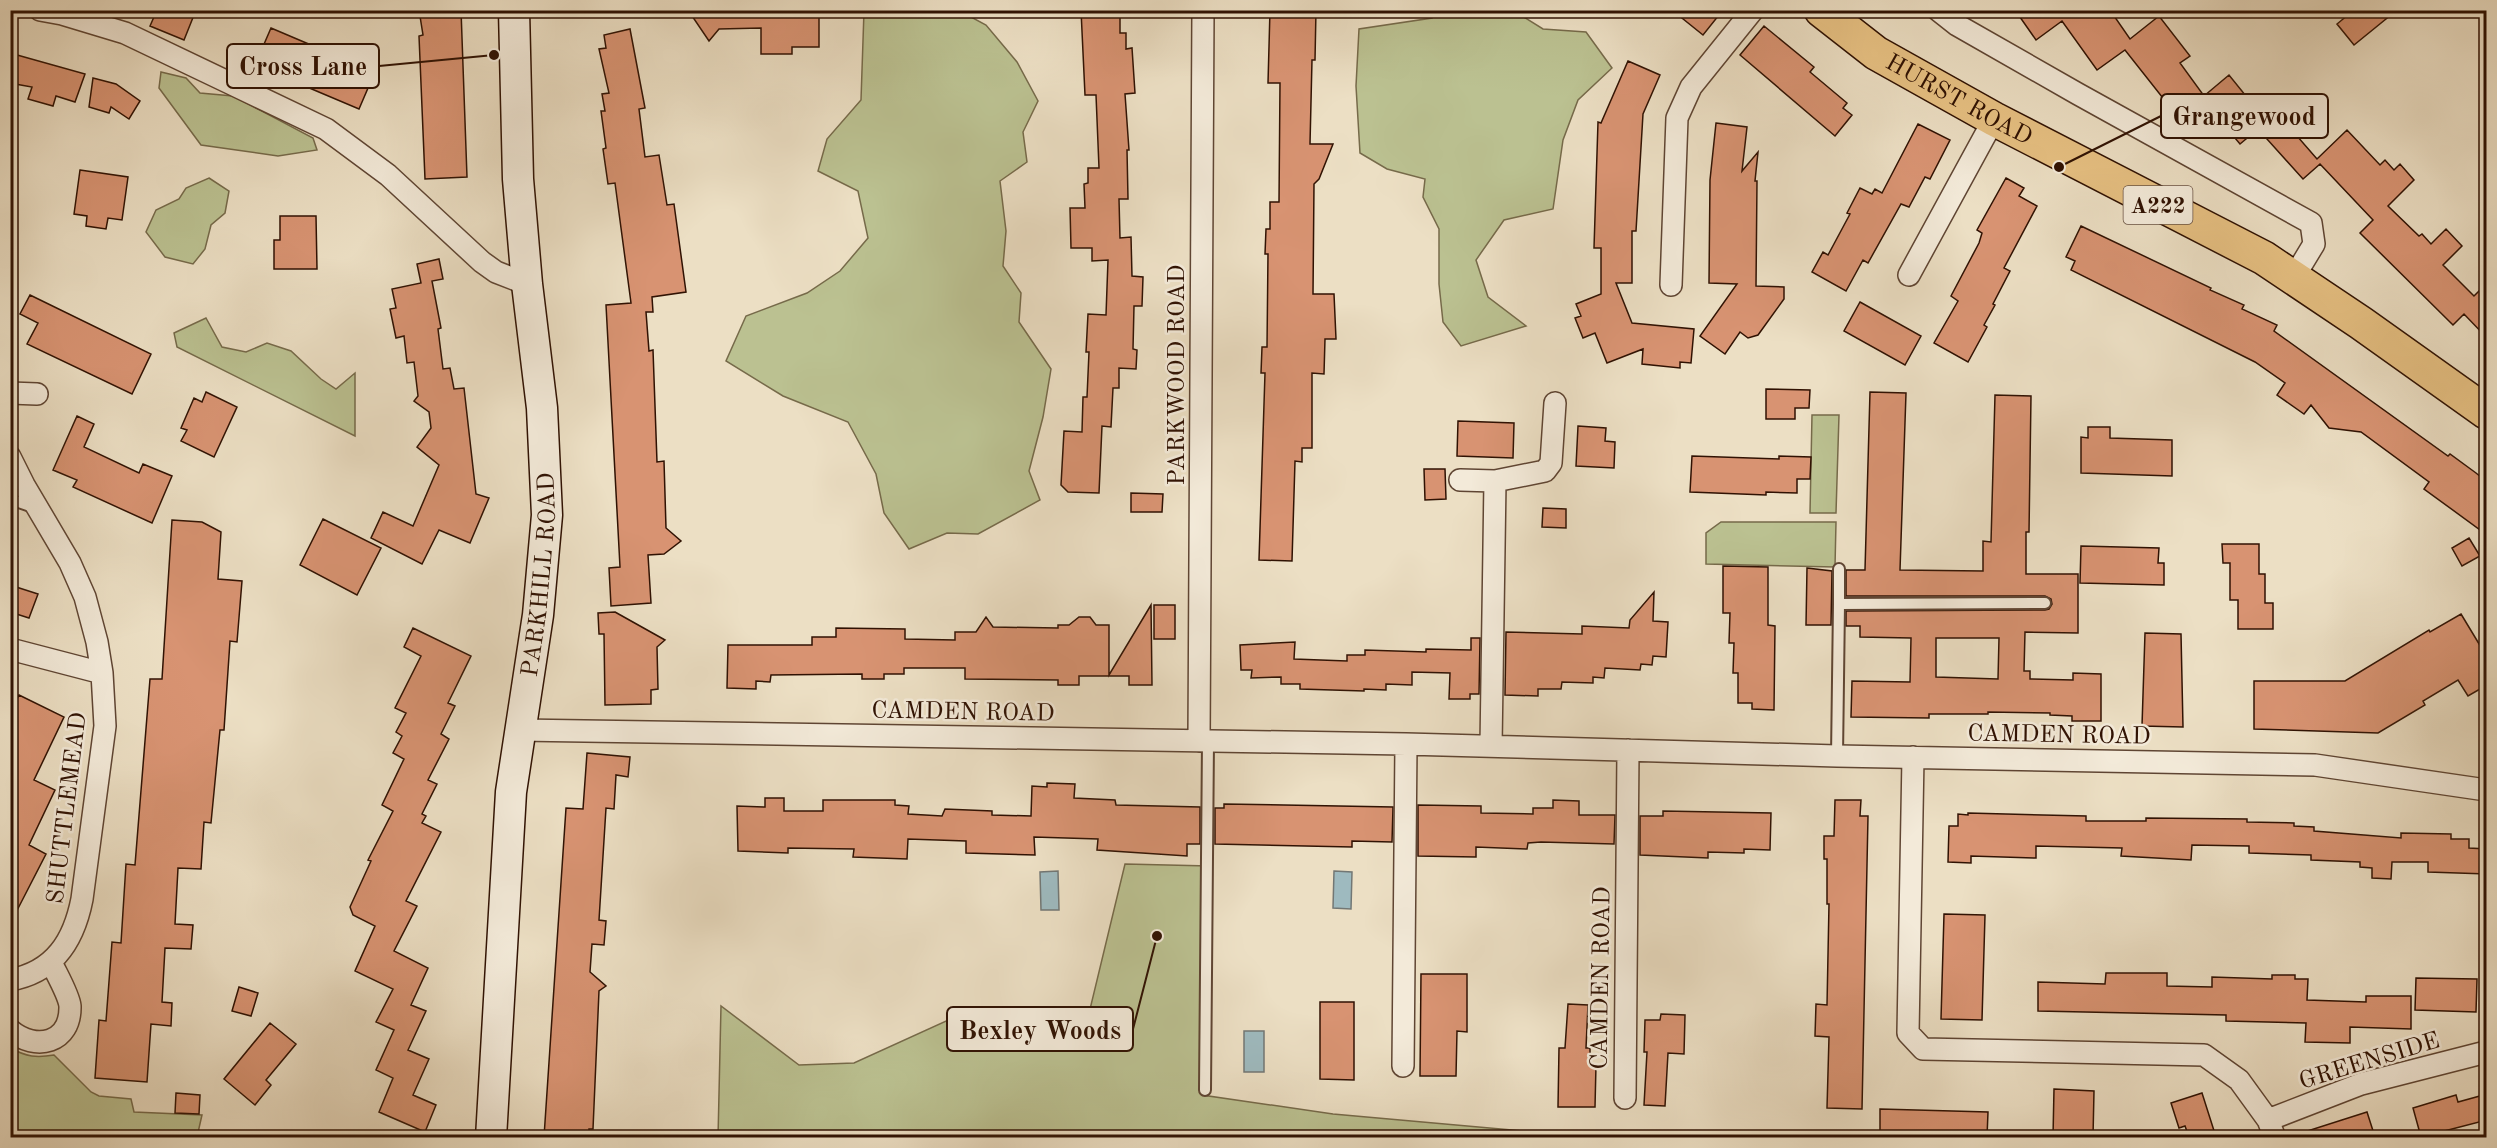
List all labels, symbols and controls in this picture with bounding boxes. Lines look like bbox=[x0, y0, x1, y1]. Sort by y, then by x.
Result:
callout: Cross Lane bbox=[227, 44, 379, 88]
street label: HURST ROAD bbox=[1881, 51, 2036, 150]
text: Cross Lane bbox=[239, 55, 367, 81]
callout: Grangewood bbox=[2161, 94, 2328, 138]
text: Grangewood bbox=[2172, 105, 2316, 131]
road number: A222 bbox=[2124, 186, 2192, 224]
street label: PARKWOOD ROAD bbox=[1166, 265, 1190, 486]
street label: PARKHILL ROAD bbox=[519, 472, 561, 679]
street label: CAMDEN ROAD bbox=[871, 699, 1055, 727]
street label: SHUTTLEMEAD bbox=[44, 711, 92, 906]
street label: CAMDEN ROAD bbox=[1967, 722, 2151, 750]
street label: CAMDEN ROAD bbox=[1588, 886, 1616, 1070]
callout: Bexley Woods bbox=[947, 1007, 1133, 1051]
text: Bexley Woods bbox=[959, 1019, 1121, 1045]
street label: GREENSIDE bbox=[2296, 1029, 2443, 1095]

